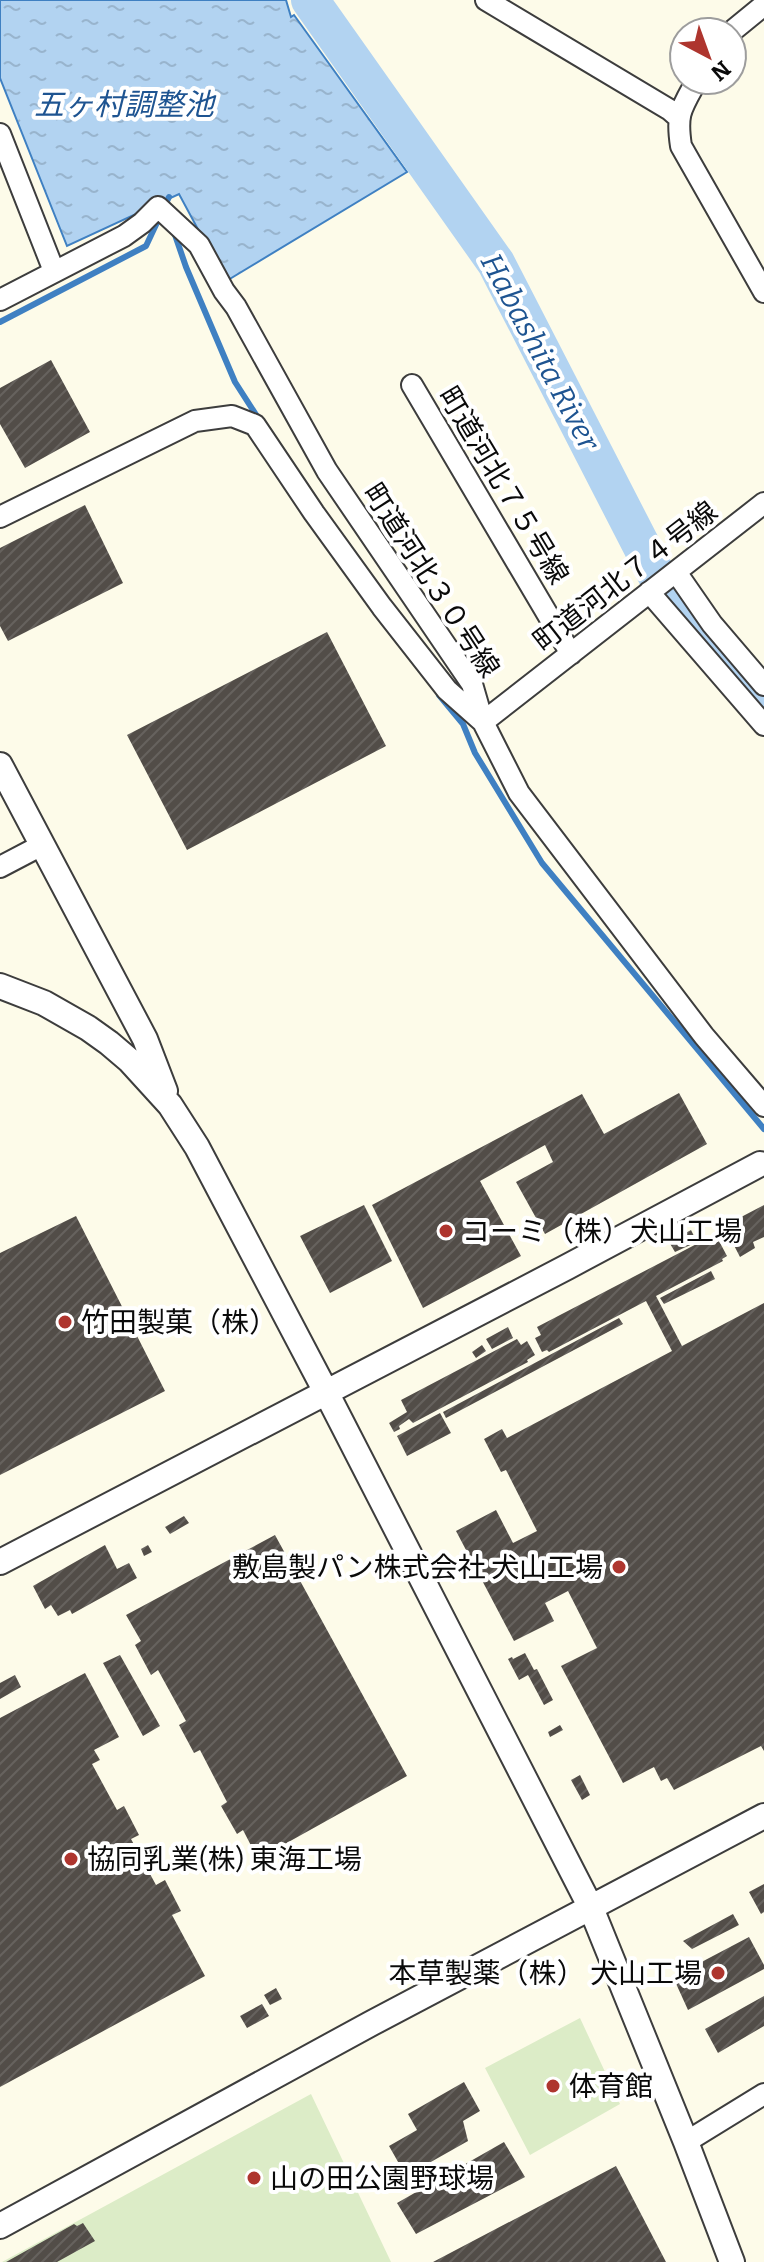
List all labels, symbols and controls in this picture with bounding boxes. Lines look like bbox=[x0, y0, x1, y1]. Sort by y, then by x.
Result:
north arrow bbox=[668, 16, 748, 96]
text: N bbox=[706, 55, 736, 86]
water label: 五ヶ村調整池 bbox=[34, 87, 217, 123]
water label: Habashita River bbox=[473, 247, 608, 458]
street label: 町道河北７５号線 bbox=[432, 381, 575, 590]
street label: 町道河北３０号線 bbox=[357, 477, 506, 683]
street label: 町道河北７４号線 bbox=[527, 494, 724, 658]
place label: コーミ（株）犬山工場 bbox=[462, 1215, 742, 1248]
marker: コーミ（株）犬山工場 bbox=[437, 1222, 455, 1240]
place label: 竹田製菓（株） bbox=[81, 1306, 277, 1339]
marker: 竹田製菓（株） bbox=[56, 1313, 74, 1331]
place label: 敷島製パン株式会社 犬山工場 bbox=[232, 1551, 603, 1584]
marker: 敷島製パン株式会社 犬山工場 bbox=[610, 1558, 628, 1576]
place label: 協同乳業(株) 東海工場 bbox=[87, 1843, 362, 1876]
marker: 協同乳業(株) 東海工場 bbox=[62, 1850, 80, 1868]
place label: 本草製薬（株） 犬山工場 bbox=[388, 1957, 702, 1990]
marker: 本草製薬（株） 犬山工場 bbox=[709, 1964, 727, 1982]
place label: 体育館 bbox=[569, 2070, 653, 2103]
marker: 体育館 bbox=[544, 2077, 562, 2095]
place label: 山の田公園野球場 bbox=[270, 2162, 494, 2195]
marker: 山の田公園野球場 bbox=[245, 2169, 263, 2187]

